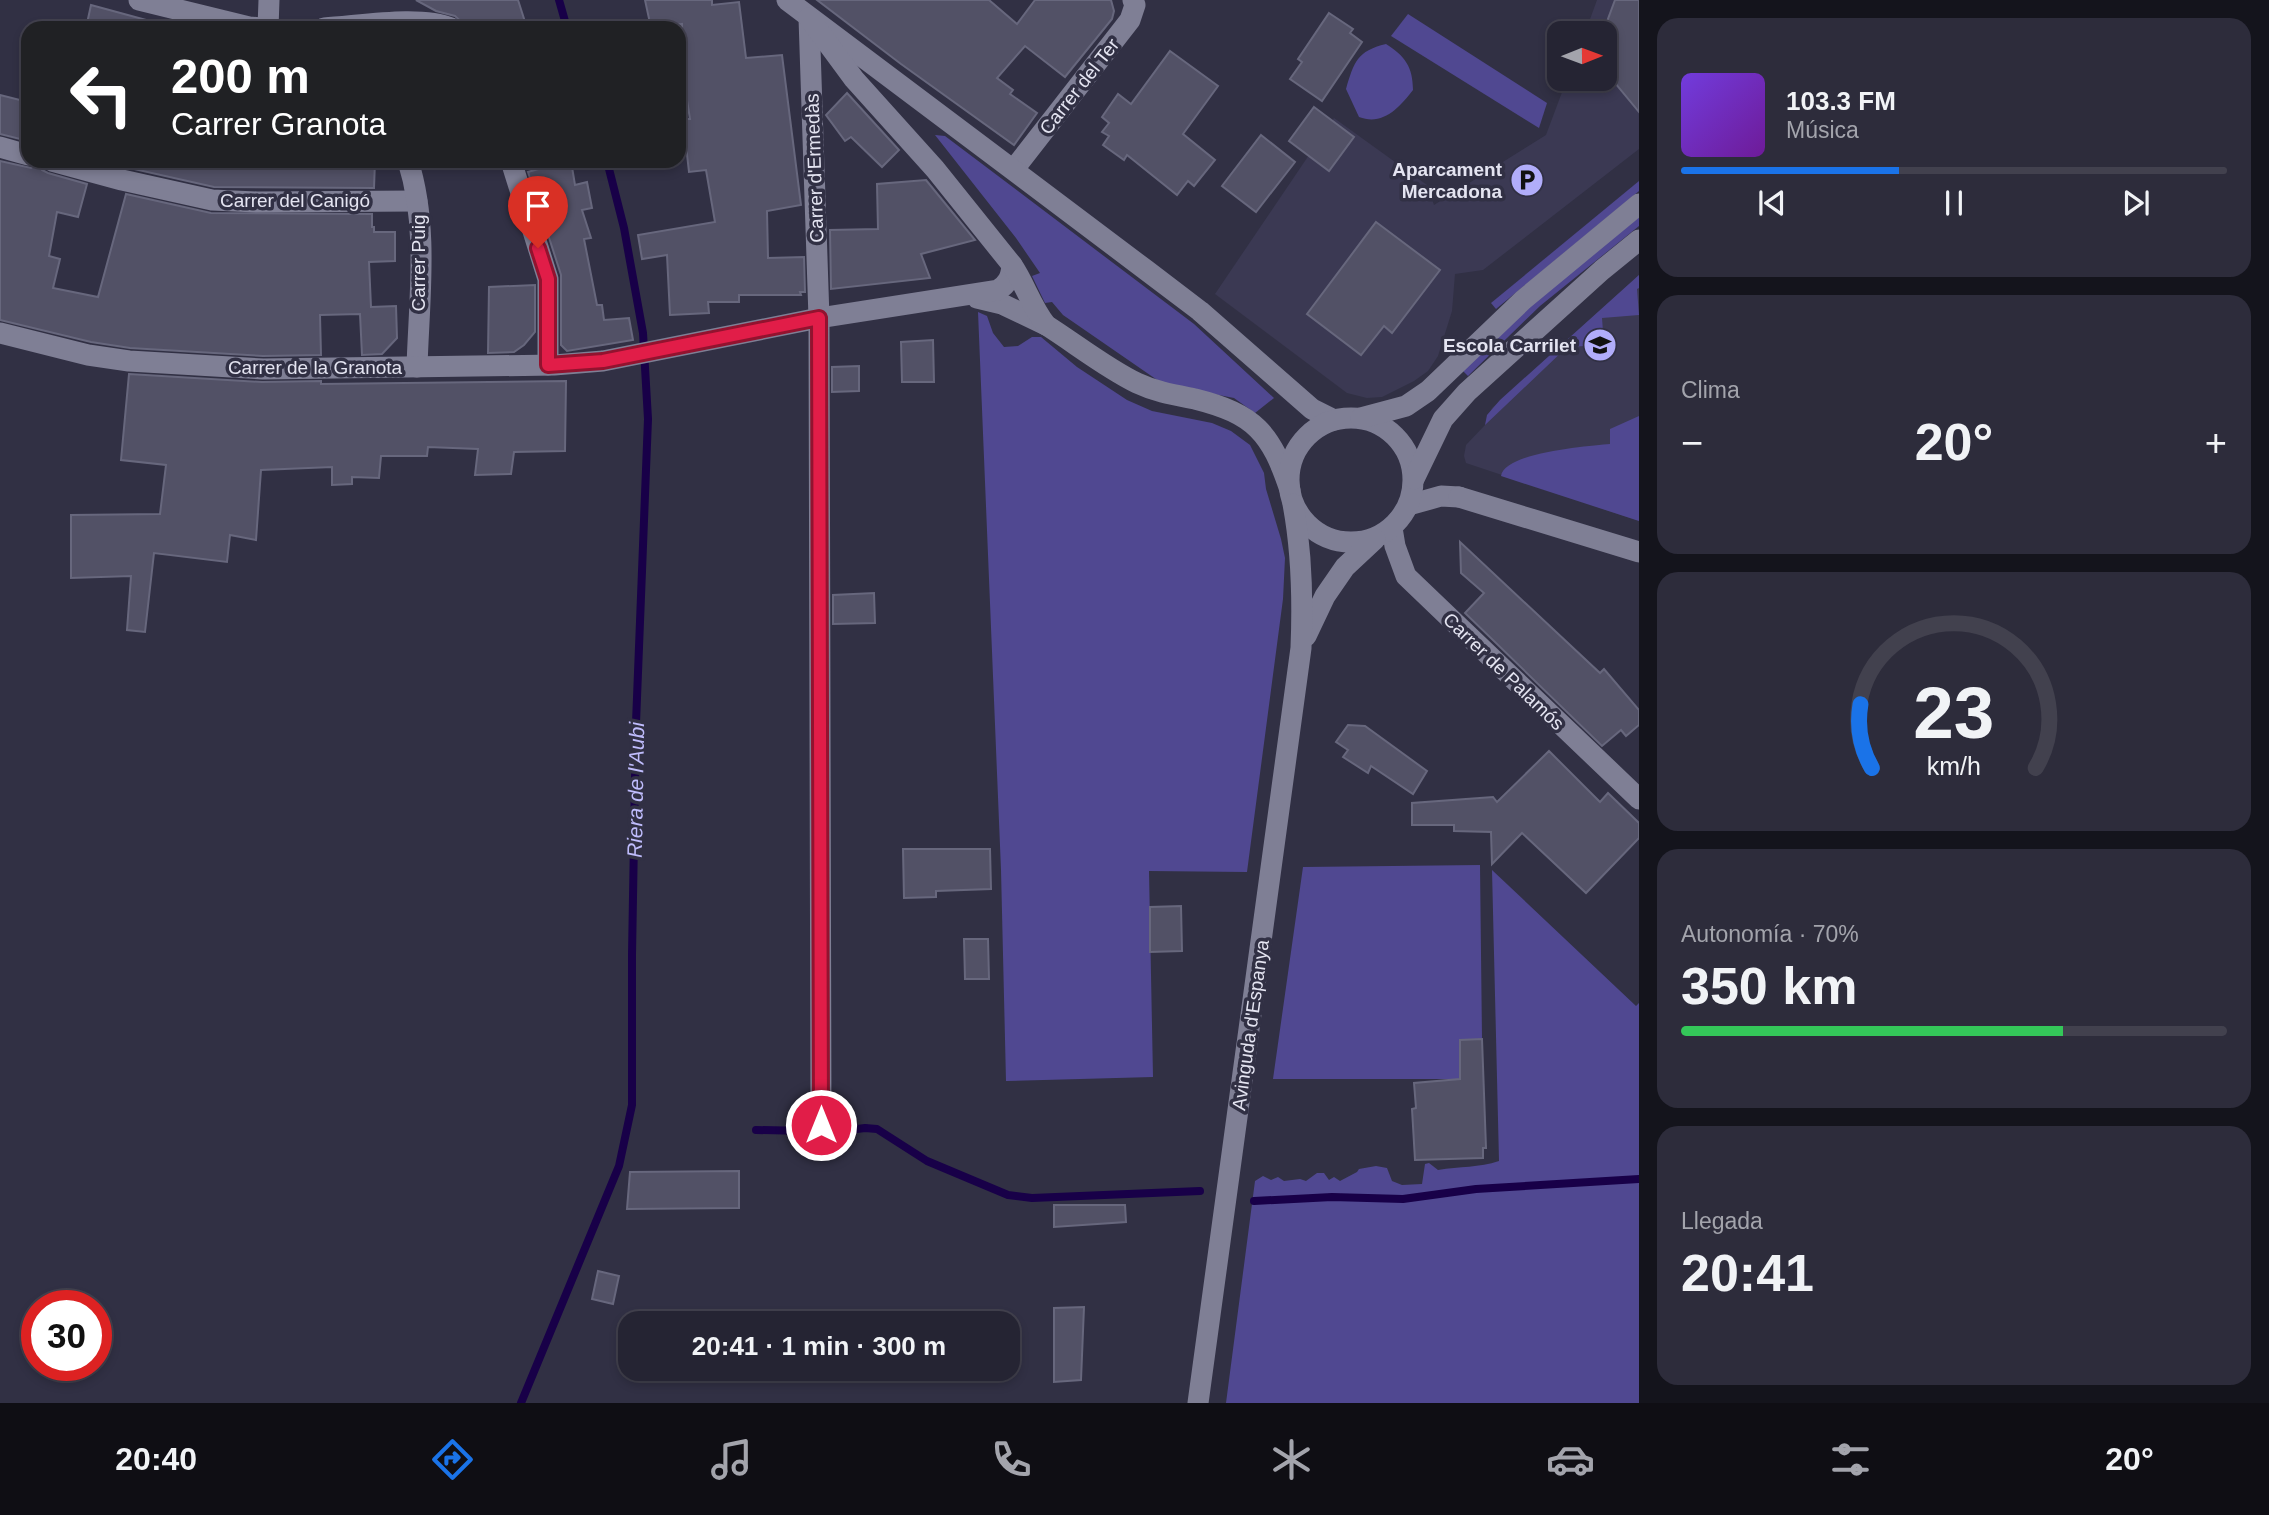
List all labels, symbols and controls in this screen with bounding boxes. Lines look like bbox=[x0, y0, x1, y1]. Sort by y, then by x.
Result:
north arrow bbox=[1547, 21, 1617, 91]
map controls bbox=[1547, 21, 1617, 91]
street label: Carrer del Ter bbox=[1035, 34, 1124, 138]
icon: left bbox=[56, 49, 147, 140]
text: 200 m bbox=[171, 49, 310, 103]
text: 103.3 FM bbox=[1786, 86, 1896, 116]
street label: Carrer d'Ermedàs bbox=[801, 93, 828, 243]
text: Carrer Granota bbox=[171, 106, 386, 142]
text: Música bbox=[1786, 117, 1859, 143]
place label: Aparcament Mercadona bbox=[1392, 159, 1503, 202]
parking icon: Aparcament Mercadona bbox=[1508, 161, 1546, 199]
pin bbox=[508, 176, 568, 248]
icon: previous bbox=[1753, 184, 1791, 222]
icon: pause bbox=[1935, 184, 1973, 222]
icon: next bbox=[2117, 184, 2155, 222]
icon: arrive bbox=[519, 187, 557, 225]
street label: Carrer del Canigó bbox=[220, 190, 370, 211]
street label: Carrer Puig bbox=[408, 214, 429, 312]
school or university icon: Escola Carrilet bbox=[1581, 326, 1619, 364]
place label: Escola Carrilet bbox=[1443, 335, 1577, 356]
street label: Carrer de la Granota bbox=[228, 357, 403, 378]
text: Clima bbox=[1681, 377, 1740, 403]
text: 20° bbox=[1915, 413, 1993, 471]
text: − bbox=[1681, 422, 1703, 464]
text: + bbox=[2205, 422, 2227, 464]
street label: Carrer de Palamós bbox=[1439, 608, 1568, 734]
text: 23 bbox=[1914, 672, 1994, 753]
water label: Riera de l'Aubi bbox=[623, 721, 648, 858]
text: km/h bbox=[1927, 751, 1981, 779]
text: Autonomía · 70% bbox=[1681, 921, 1859, 947]
street label: Avinguda d'Espanya bbox=[1228, 938, 1273, 1112]
text: 350 km bbox=[1681, 957, 1857, 1015]
position arrow bbox=[784, 1088, 858, 1162]
text: Llegada bbox=[1681, 1208, 1763, 1234]
text: 20:41 bbox=[1681, 1244, 1814, 1302]
speed limit sign: 30 bbox=[21, 1290, 112, 1381]
text: 20:41 · 1 min · 300 m bbox=[692, 1331, 946, 1361]
icon: directions bbox=[428, 1435, 477, 1484]
icon: music bbox=[707, 1435, 756, 1484]
icon: phone bbox=[987, 1435, 1036, 1484]
icon: climate bbox=[1267, 1435, 1316, 1484]
icon: car bbox=[1546, 1435, 1595, 1484]
icon: filters bbox=[1826, 1435, 1875, 1484]
text: 20:40 bbox=[115, 1441, 197, 1477]
text: 20° bbox=[2105, 1441, 2154, 1477]

